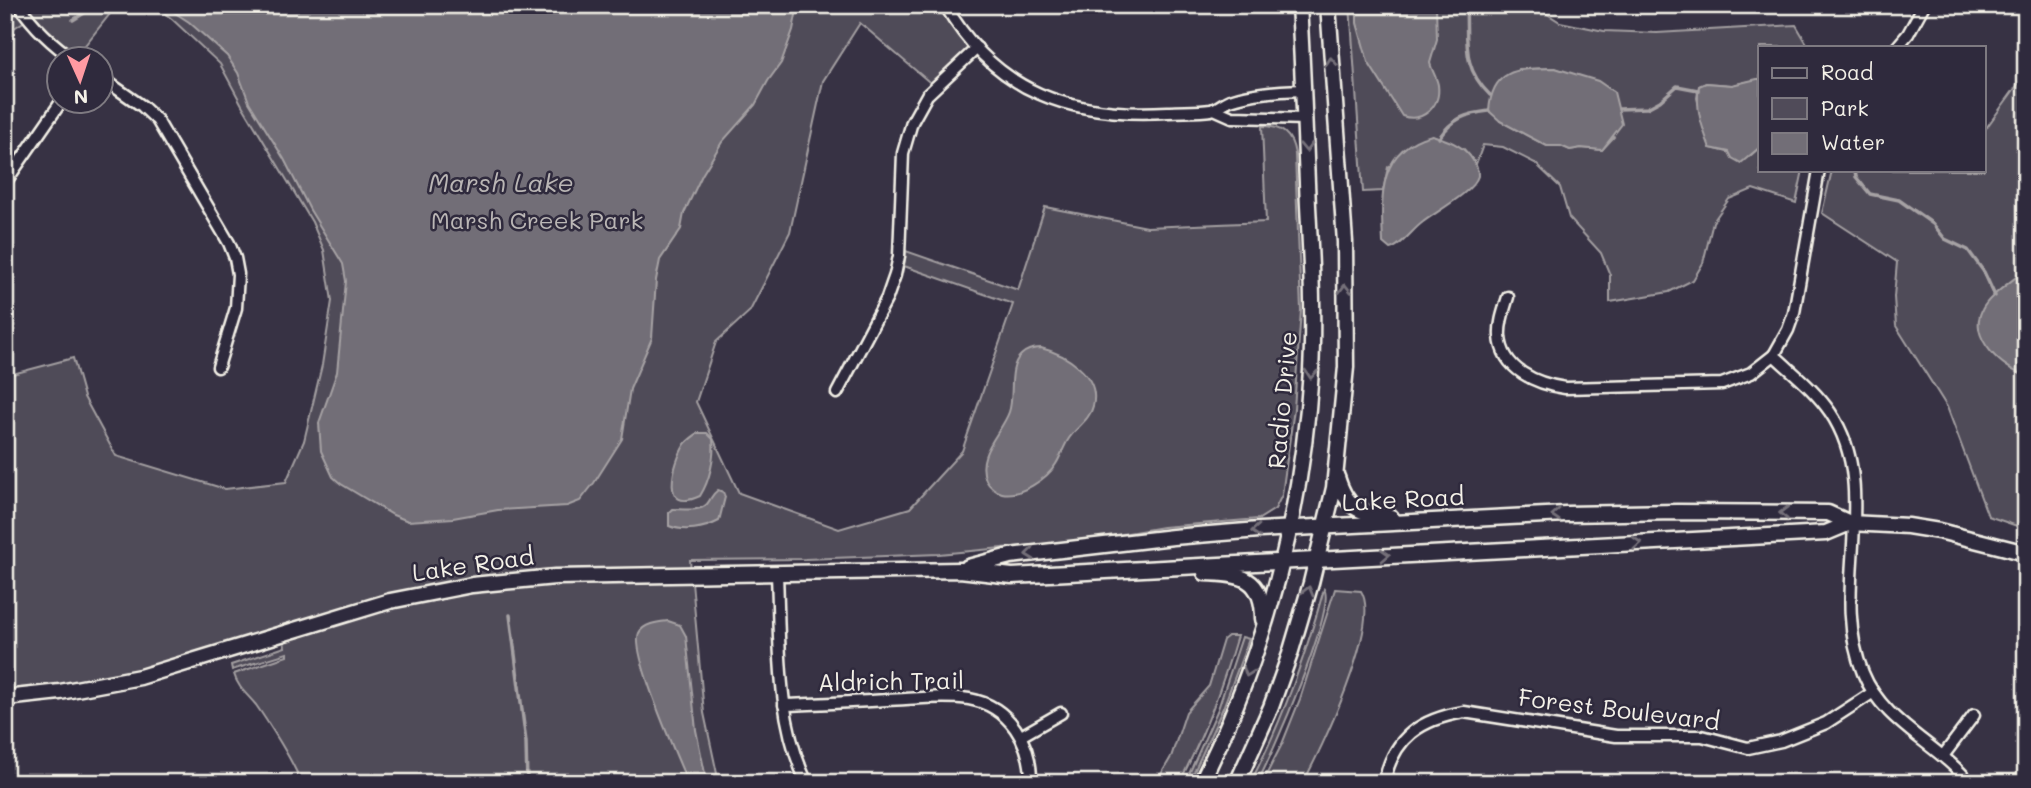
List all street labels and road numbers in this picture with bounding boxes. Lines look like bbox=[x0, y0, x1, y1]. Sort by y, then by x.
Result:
street label: Radio Drive bbox=[1260, 330, 1303, 470]
street label: Lake Road bbox=[1341, 480, 1465, 517]
street label: Lake Road bbox=[410, 540, 536, 587]
street label: Aldrich Trail bbox=[818, 664, 964, 697]
street label: Forest Boulevard bbox=[1517, 681, 1722, 736]

